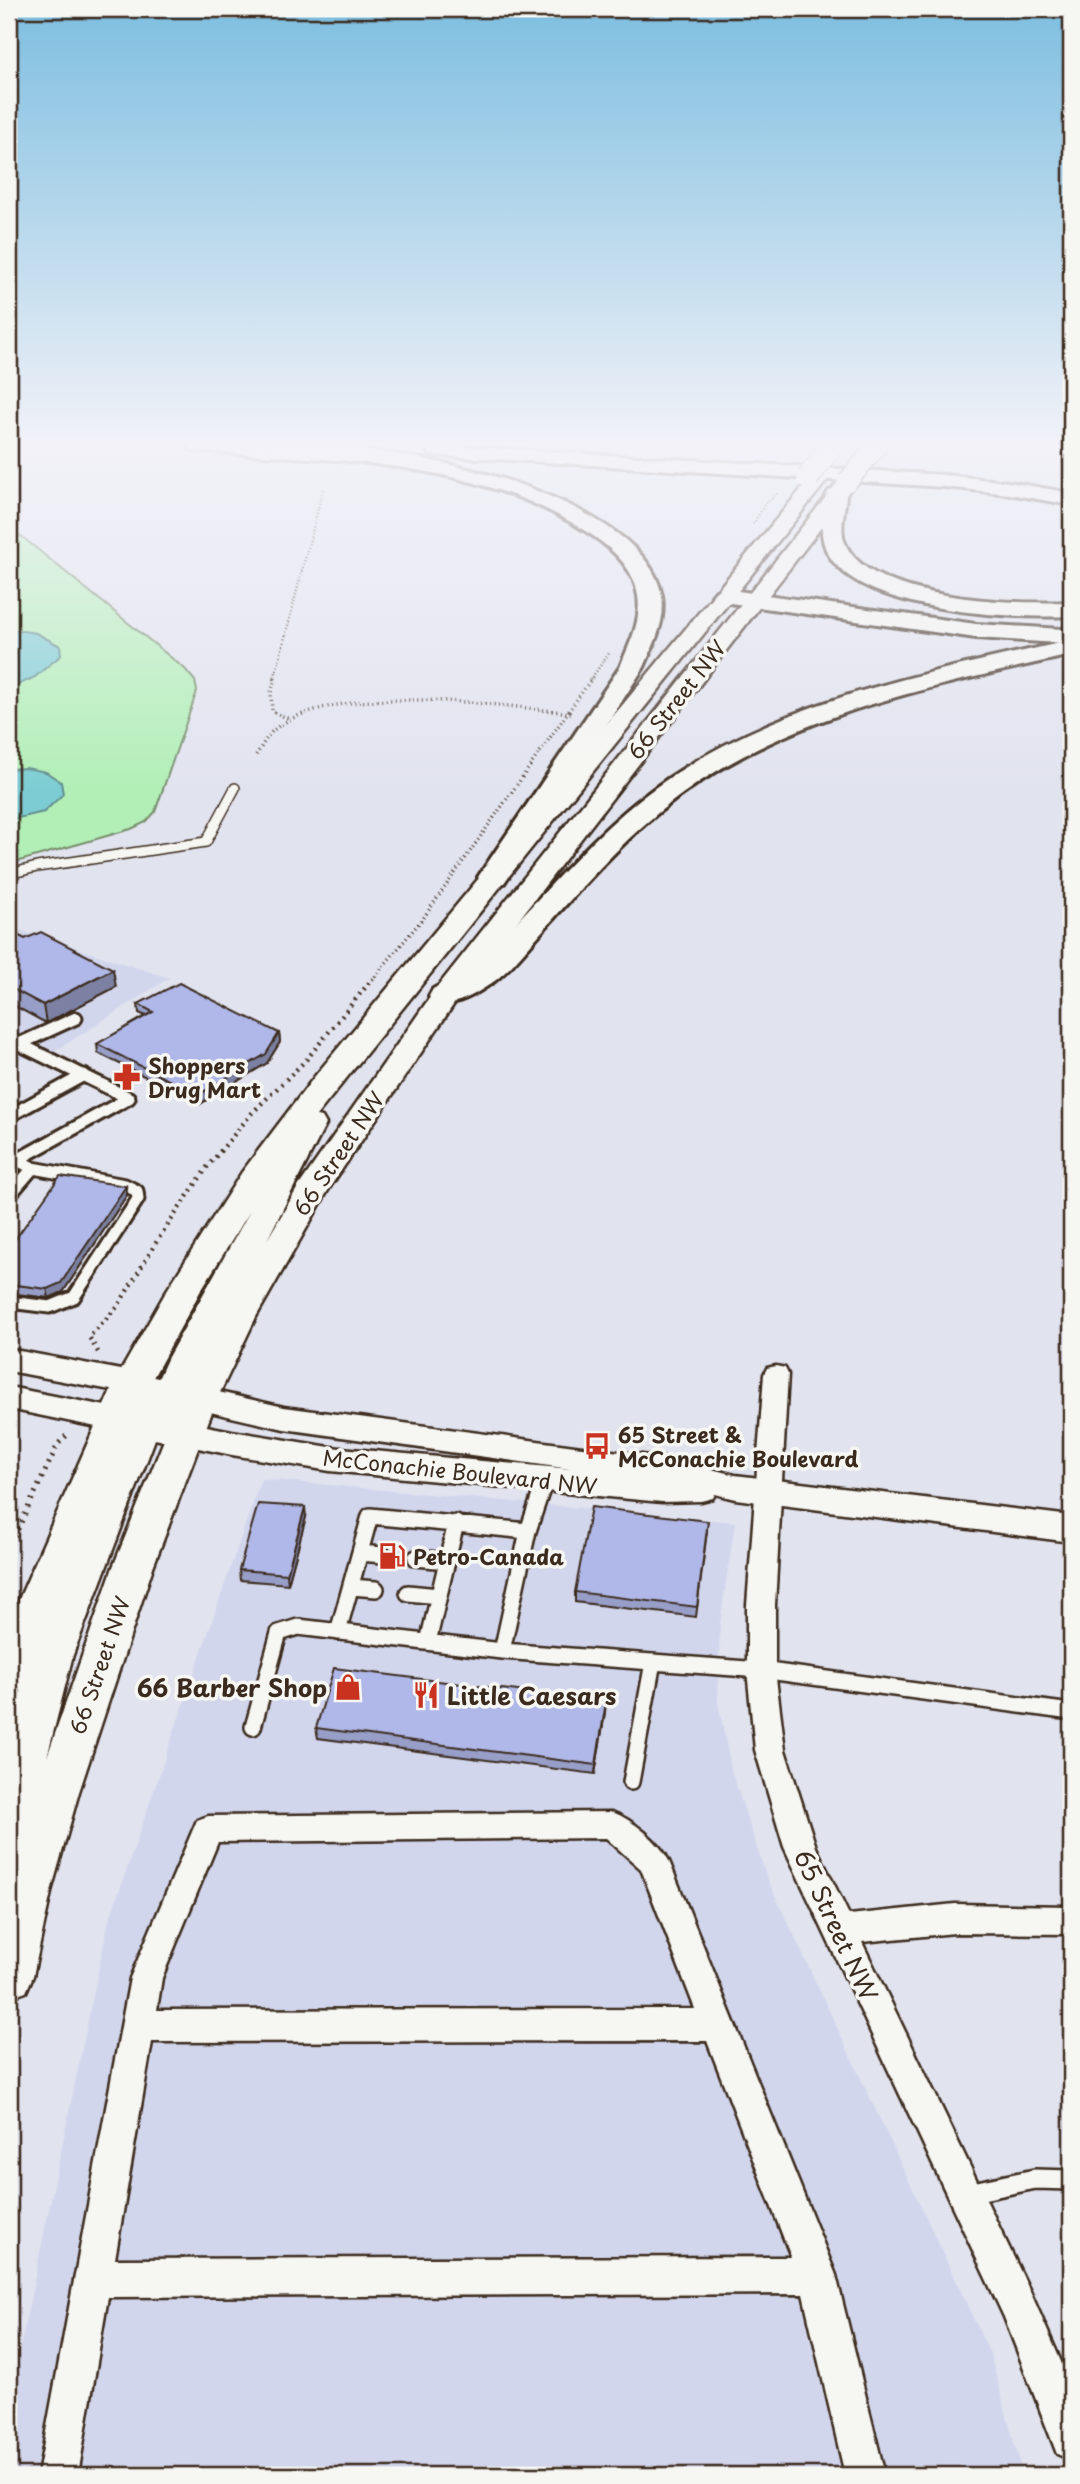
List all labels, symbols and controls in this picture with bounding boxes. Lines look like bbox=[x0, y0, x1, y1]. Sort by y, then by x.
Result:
street label: 66 Street NW bbox=[619, 632, 733, 765]
place label: Shoppers Drug Mart bbox=[148, 1049, 261, 1105]
pharmacy icon: Shoppers Drug Mart bbox=[112, 1062, 142, 1092]
street label: 66 Street NW bbox=[285, 1084, 392, 1222]
place label: 65 Street & McConachie Boulevard bbox=[618, 1418, 859, 1474]
bus stop icon: 65 Street & McConachie Boulevard bbox=[582, 1431, 612, 1461]
street label: McConachie Boulevard NW bbox=[321, 1441, 599, 1501]
place label: Petro-Canada bbox=[413, 1540, 564, 1572]
fuel station icon: Petro-Canada bbox=[377, 1541, 407, 1571]
street label: 66 Street NW bbox=[60, 1591, 138, 1738]
place label: 66 Barber Shop bbox=[137, 1669, 327, 1705]
shop icon: 66 Barber Shop bbox=[333, 1672, 363, 1702]
place label: Little Caesars bbox=[447, 1677, 617, 1713]
restaurant icon: Little Caesars bbox=[411, 1680, 441, 1710]
street label: 65 Street NW bbox=[786, 1843, 888, 2007]

